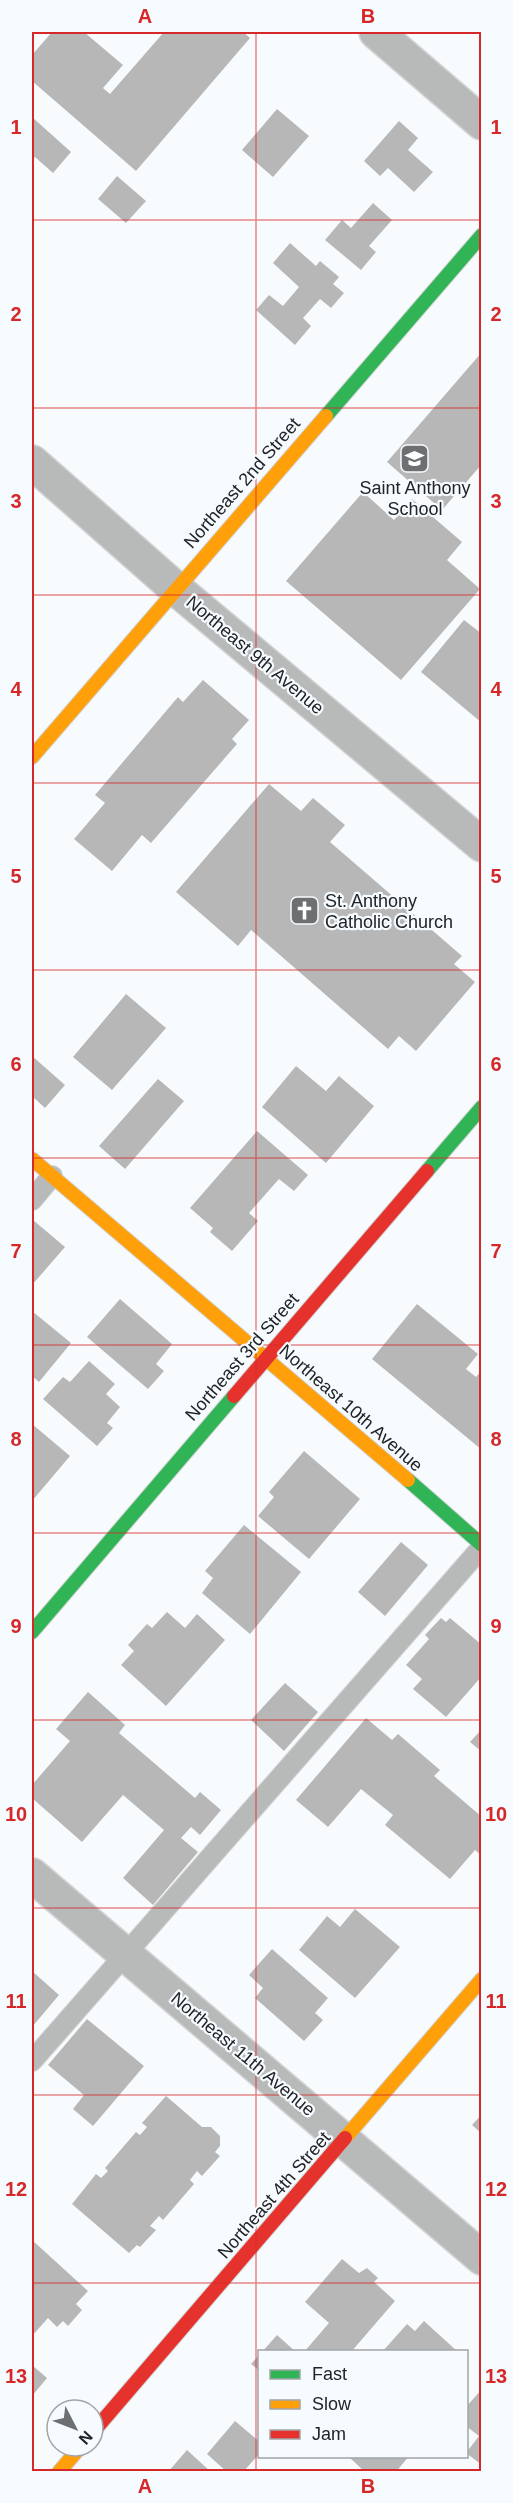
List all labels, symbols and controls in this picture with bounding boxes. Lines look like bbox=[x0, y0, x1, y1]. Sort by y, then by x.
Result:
text: A bbox=[138, 5, 152, 27]
text: B bbox=[361, 5, 375, 27]
text: 1 bbox=[10, 116, 22, 138]
text: 1 bbox=[490, 116, 502, 138]
text: 2 bbox=[10, 303, 22, 325]
text: 2 bbox=[490, 303, 502, 325]
street label: Northeast 2nd Street bbox=[180, 414, 304, 552]
school or university icon: Saint Anthony School bbox=[399, 443, 431, 475]
place label: Saint Anthony School bbox=[359, 478, 471, 519]
text: 3 bbox=[10, 490, 22, 512]
text: 3 bbox=[490, 490, 502, 512]
street label: Northeast 9th Avenue bbox=[182, 592, 328, 718]
text: 4 bbox=[10, 678, 22, 700]
text: 4 bbox=[490, 678, 502, 700]
text: 5 bbox=[10, 865, 22, 887]
text: 5 bbox=[490, 865, 502, 887]
place label: St. Anthony Catholic Church bbox=[325, 891, 453, 932]
church icon: St. Anthony Catholic Church bbox=[288, 895, 320, 927]
text: 6 bbox=[10, 1053, 22, 1075]
text: 6 bbox=[490, 1053, 502, 1075]
text: 7 bbox=[10, 1240, 22, 1262]
text: 7 bbox=[490, 1240, 502, 1262]
street label: Northeast 3rd Street bbox=[181, 1289, 303, 1425]
street label: Northeast 10th Avenue bbox=[275, 1340, 427, 1476]
text: 8 bbox=[10, 1428, 22, 1450]
text: 8 bbox=[490, 1428, 502, 1450]
text: 9 bbox=[10, 1615, 22, 1637]
text: 9 bbox=[490, 1615, 502, 1637]
text: 10 bbox=[5, 1803, 27, 1825]
text: 10 bbox=[485, 1803, 507, 1825]
street label: Northeast 11th Avenue bbox=[167, 1988, 319, 2120]
text: 11 bbox=[5, 1990, 27, 2012]
text: 11 bbox=[485, 1990, 507, 2012]
street label: Northeast 4th Street bbox=[214, 2128, 334, 2262]
text: 12 bbox=[5, 2178, 27, 2200]
text: 12 bbox=[485, 2178, 507, 2200]
legend bbox=[258, 2350, 468, 2458]
text: Fast bbox=[312, 2364, 347, 2384]
text: 13 bbox=[5, 2365, 27, 2387]
text: 13 bbox=[485, 2365, 507, 2387]
text: Slow bbox=[312, 2394, 352, 2414]
north arrow bbox=[45, 2398, 105, 2458]
text: Jam bbox=[312, 2424, 346, 2444]
text: N bbox=[76, 2428, 96, 2448]
text: A bbox=[138, 2475, 152, 2497]
text: B bbox=[361, 2475, 375, 2497]

